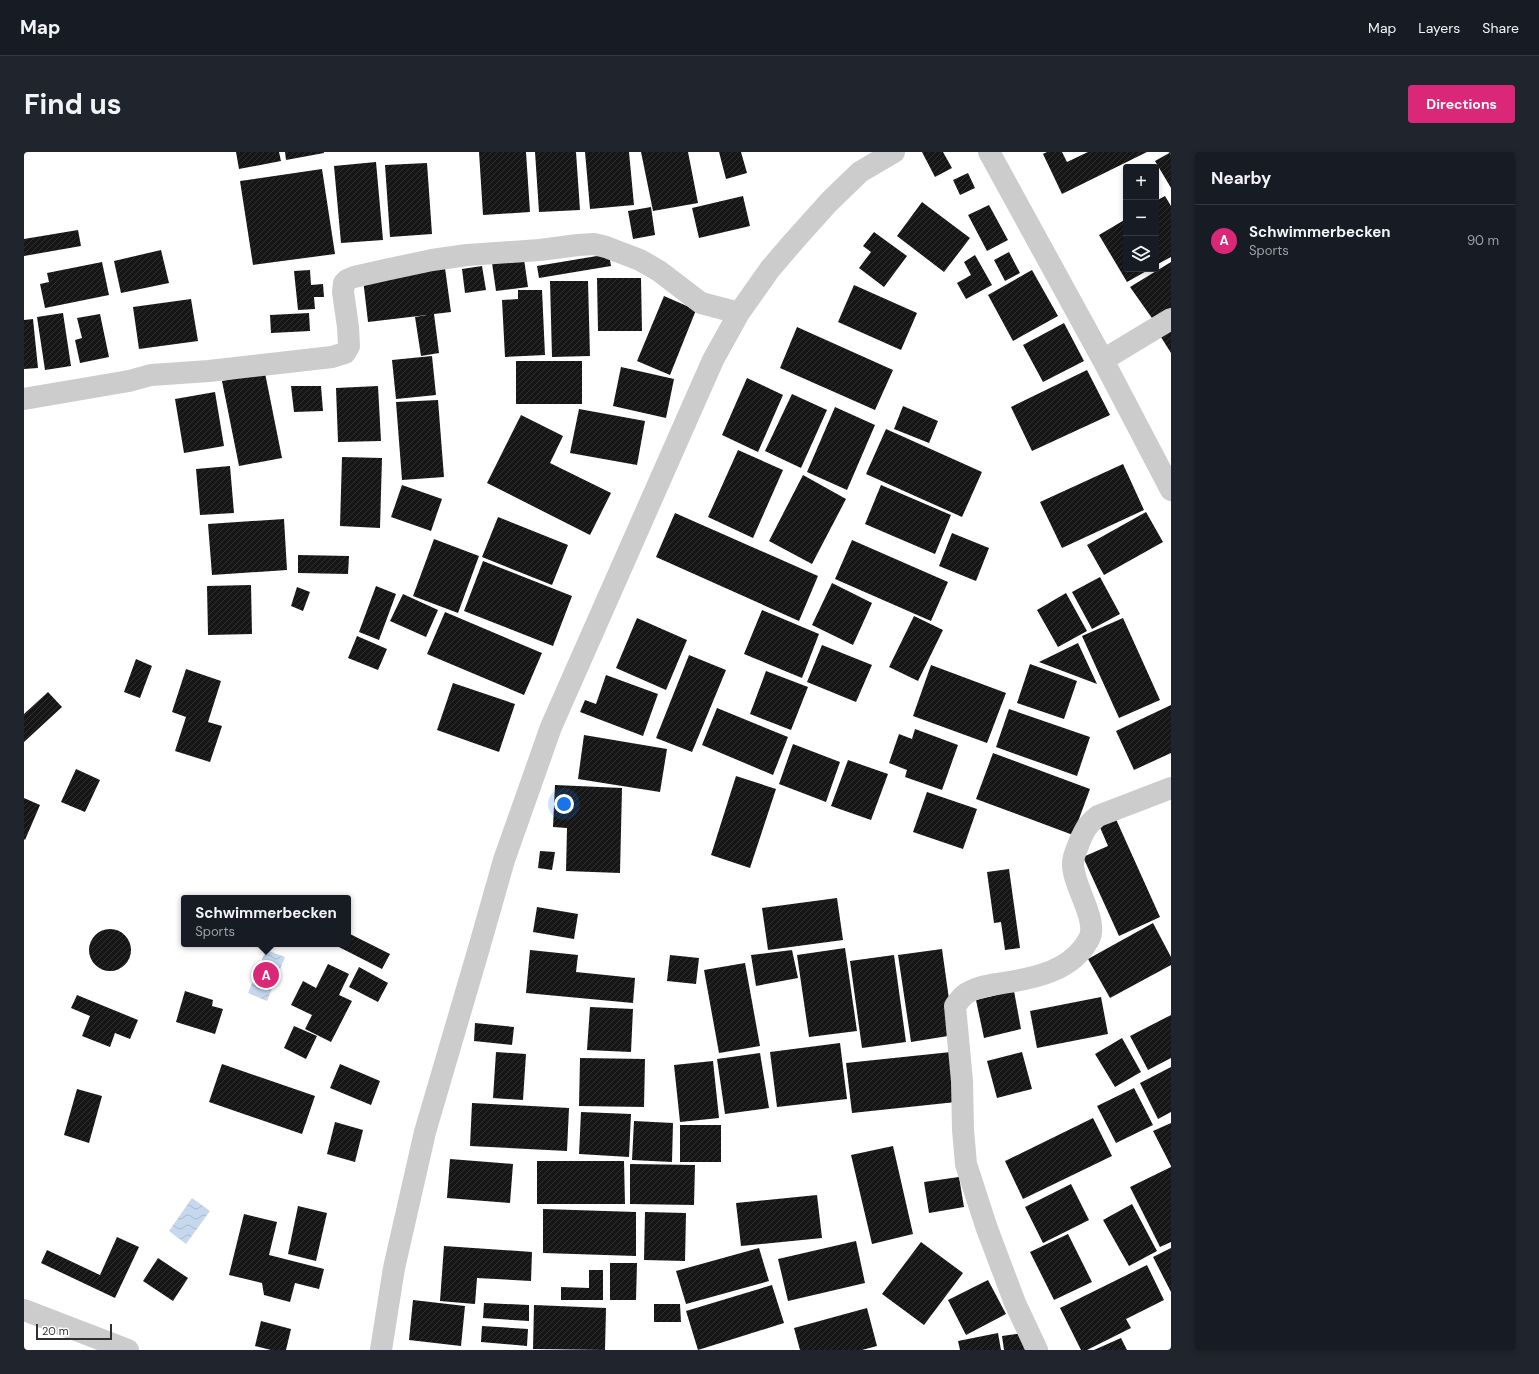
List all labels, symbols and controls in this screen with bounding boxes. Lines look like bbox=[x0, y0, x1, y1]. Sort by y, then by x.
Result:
text: Map bbox=[20, 15, 60, 40]
text: Map bbox=[1368, 19, 1396, 37]
text: Layers bbox=[1418, 19, 1460, 37]
text: Share bbox=[1482, 19, 1519, 37]
button: Directions bbox=[1408, 85, 1515, 123]
text: Find us bbox=[24, 86, 122, 123]
map controls bbox=[1123, 164, 1159, 272]
button: + bbox=[1123, 164, 1159, 200]
text: Nearby bbox=[1211, 167, 1271, 189]
button: − bbox=[1123, 200, 1159, 236]
text: Schwimmerbecken bbox=[1249, 222, 1391, 242]
text: A bbox=[1219, 232, 1229, 249]
text: 90 m bbox=[1467, 232, 1499, 249]
button: layers bbox=[1123, 236, 1159, 272]
text: Sports bbox=[1249, 242, 1289, 259]
your location bbox=[554, 794, 574, 814]
popup bbox=[181, 895, 351, 947]
text: Schwimmerbecken bbox=[195, 903, 337, 923]
text: Sports bbox=[195, 923, 235, 940]
pin: A bbox=[253, 960, 279, 990]
scale bar bbox=[36, 1322, 112, 1341]
text: 20 m bbox=[42, 1324, 68, 1338]

